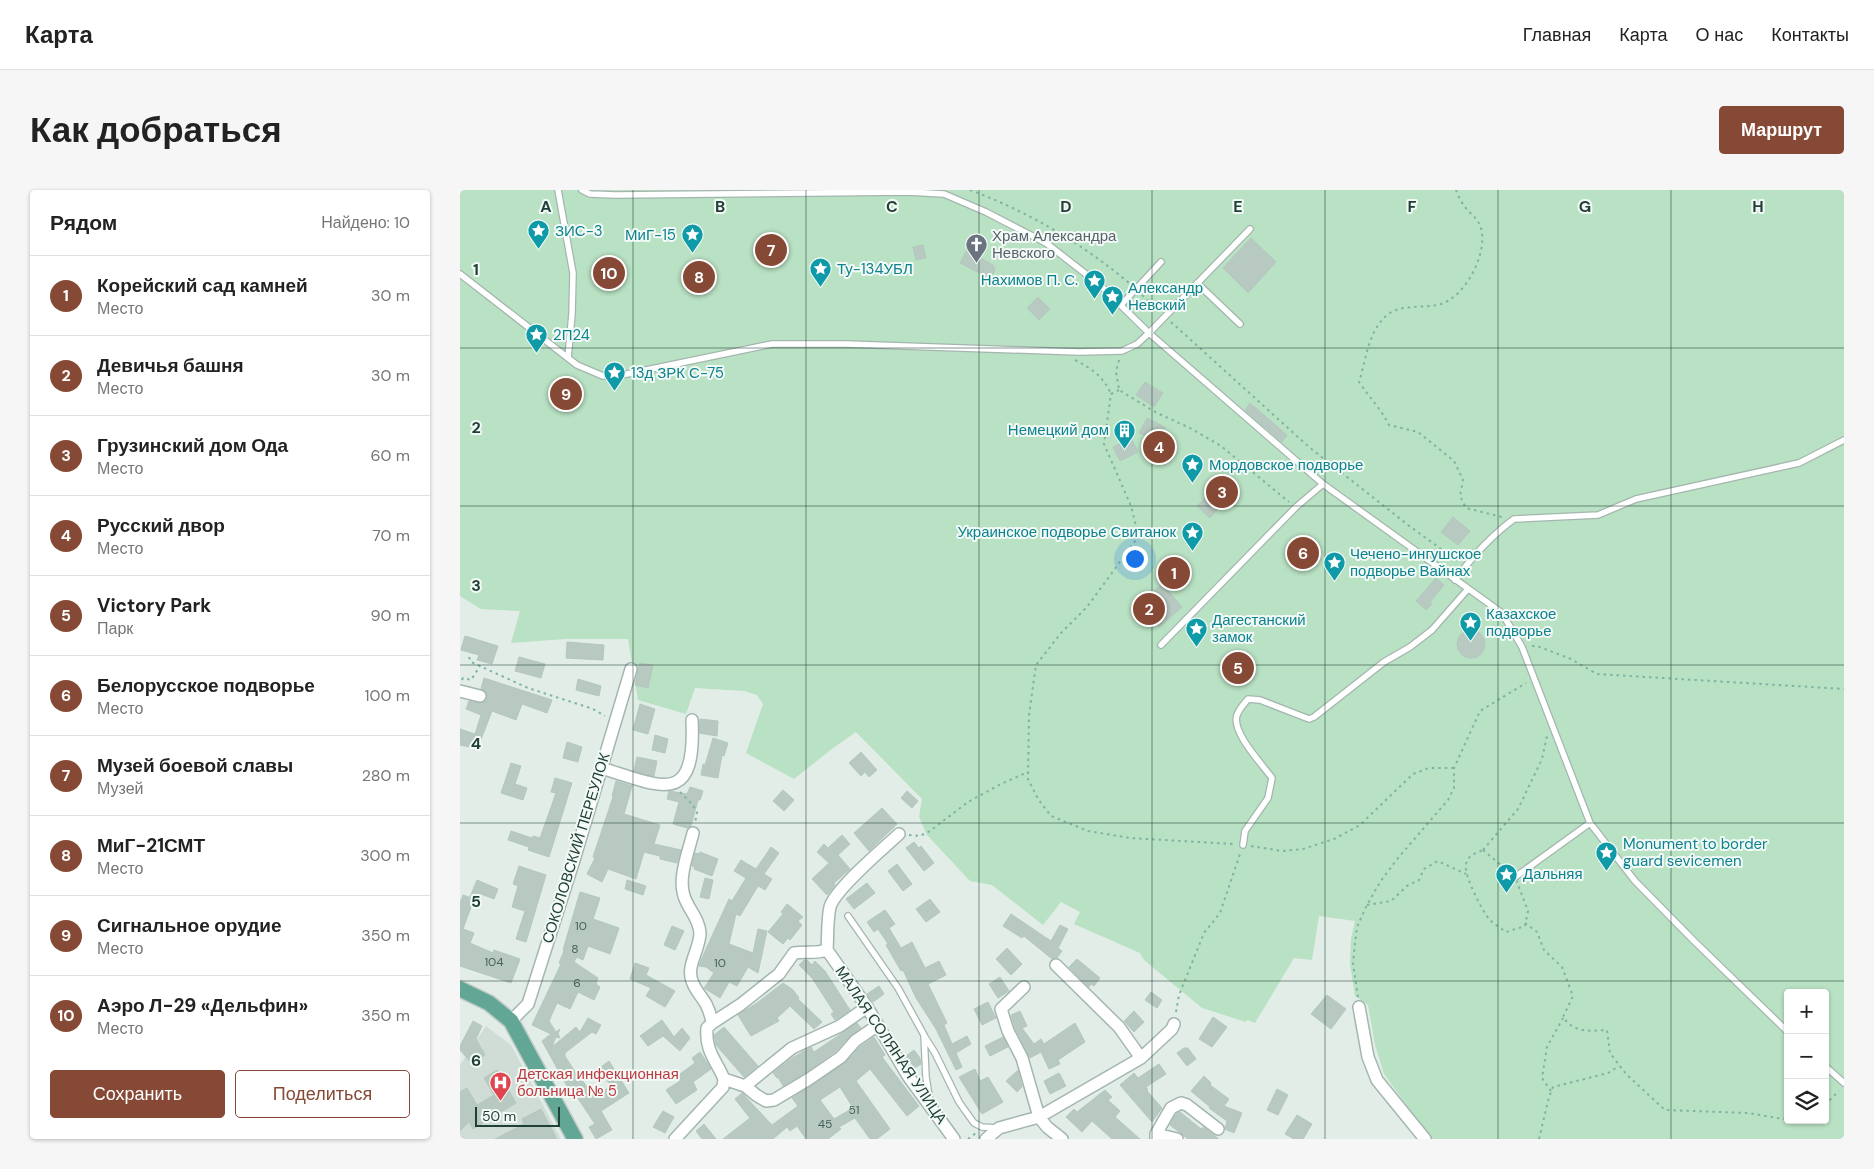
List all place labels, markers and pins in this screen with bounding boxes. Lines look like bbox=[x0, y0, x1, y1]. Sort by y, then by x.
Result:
place icon: ЗИС-3 bbox=[527, 219, 551, 250]
place label: ЗИС-3 bbox=[555, 221, 603, 241]
place icon: МиГ-15 bbox=[680, 223, 704, 254]
place label: МиГ-15 bbox=[625, 225, 676, 245]
place label: Храм Александра Невского bbox=[992, 226, 1117, 263]
pin: 7 bbox=[755, 231, 787, 269]
church icon: Храм Александра Невского bbox=[964, 233, 988, 264]
pin: 10 bbox=[593, 254, 625, 292]
place icon: Ту-134УБЛ bbox=[809, 257, 833, 288]
pin: 8 bbox=[683, 258, 715, 296]
place label: Ту-134УБЛ bbox=[837, 259, 913, 279]
place icon: Нахимов П. С. bbox=[1082, 268, 1106, 299]
place label: Нахимов П. С. bbox=[981, 270, 1078, 290]
place label: Александр Невский bbox=[1128, 278, 1203, 315]
place icon: Александр Невский bbox=[1100, 285, 1124, 316]
place icon: 2П24 bbox=[525, 323, 549, 354]
place label: 2П24 bbox=[553, 325, 590, 345]
place icon: 13д ЗРК С-75 bbox=[603, 361, 627, 392]
place label: 13д ЗРК С-75 bbox=[631, 363, 724, 383]
pin: 9 bbox=[550, 375, 582, 413]
building icon: Немецкий дом bbox=[1113, 418, 1137, 449]
place label: Немецкий дом bbox=[1008, 420, 1109, 440]
pin: 4 bbox=[1143, 428, 1175, 466]
place icon: Мордовское подворье bbox=[1181, 453, 1205, 484]
place label: Мордовское подворье bbox=[1209, 455, 1363, 475]
pin: 3 bbox=[1206, 473, 1238, 511]
place icon: Украинское подворье Свитанок bbox=[1180, 520, 1204, 551]
place label: Украинское подворье Свитанок bbox=[957, 522, 1176, 542]
pin: 6 bbox=[1287, 534, 1319, 572]
place label: Чечено-ингушское подворье Вайнах bbox=[1350, 544, 1481, 581]
place icon: Чечено-ингушское подворье Вайнах bbox=[1322, 551, 1346, 582]
pin: 1 bbox=[1158, 554, 1190, 592]
pin: 2 bbox=[1133, 590, 1165, 628]
place label: Казахское подворье bbox=[1486, 604, 1556, 641]
place label: Дагестанский замок bbox=[1212, 610, 1306, 647]
place icon: Казахское подворье bbox=[1458, 611, 1482, 642]
place icon: Дагестанский замок bbox=[1184, 617, 1208, 648]
pin: 5 bbox=[1222, 649, 1254, 687]
place label: Monument to border guard sevicemen bbox=[1623, 834, 1768, 871]
place icon: Monument to border guard sevicemen bbox=[1595, 841, 1619, 872]
place icon: Дальняя bbox=[1495, 862, 1519, 893]
place label: Дальняя bbox=[1523, 864, 1583, 884]
place label: Детская инфекционная больница № 5 bbox=[517, 1064, 679, 1101]
hospital icon: Детская инфекционная больница № 5 bbox=[489, 1071, 513, 1102]

